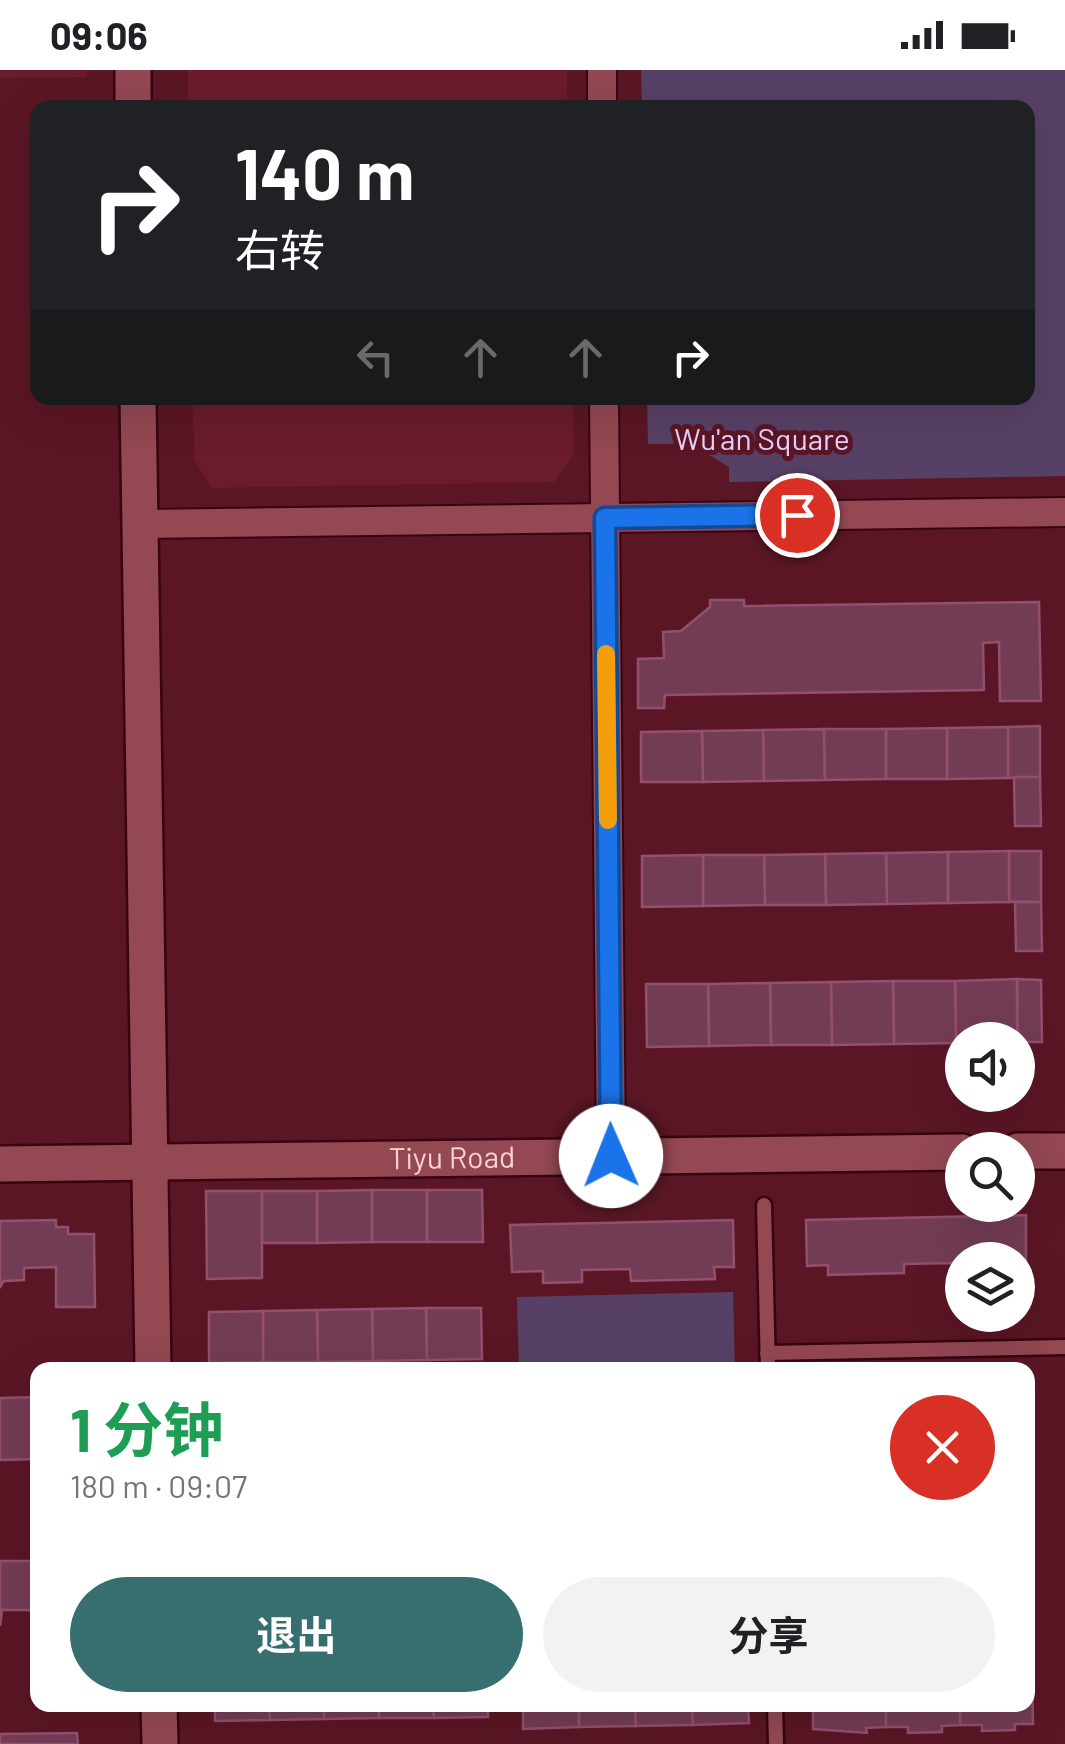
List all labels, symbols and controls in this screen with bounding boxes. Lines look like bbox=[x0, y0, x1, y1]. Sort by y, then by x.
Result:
text: 09:06 bbox=[50, 12, 148, 58]
text: 140 m bbox=[235, 130, 414, 214]
icon: right bbox=[70, 140, 200, 270]
text: 右转 bbox=[235, 222, 325, 276]
icon: left bbox=[348, 330, 403, 385]
icon: ahead bbox=[453, 330, 508, 385]
icon: ahead bbox=[558, 330, 613, 385]
icon: right bbox=[663, 330, 718, 385]
park label: Wu'an Square bbox=[674, 420, 850, 456]
pin bbox=[755, 473, 840, 558]
icon: arrive bbox=[770, 488, 825, 543]
map controls bbox=[945, 1022, 1035, 1332]
button: sound bbox=[945, 1022, 1035, 1112]
position arrow bbox=[559, 1104, 663, 1208]
button: search bbox=[945, 1132, 1035, 1222]
street label: Tiyu Road bbox=[388, 1138, 515, 1175]
button: layers bbox=[945, 1242, 1035, 1332]
text: 1 分钟 bbox=[70, 1392, 223, 1464]
button: close bbox=[890, 1395, 995, 1500]
text: 180 m · 09:07 bbox=[70, 1466, 247, 1504]
button: 退出 bbox=[70, 1577, 523, 1692]
button: 分享 bbox=[543, 1577, 995, 1692]

